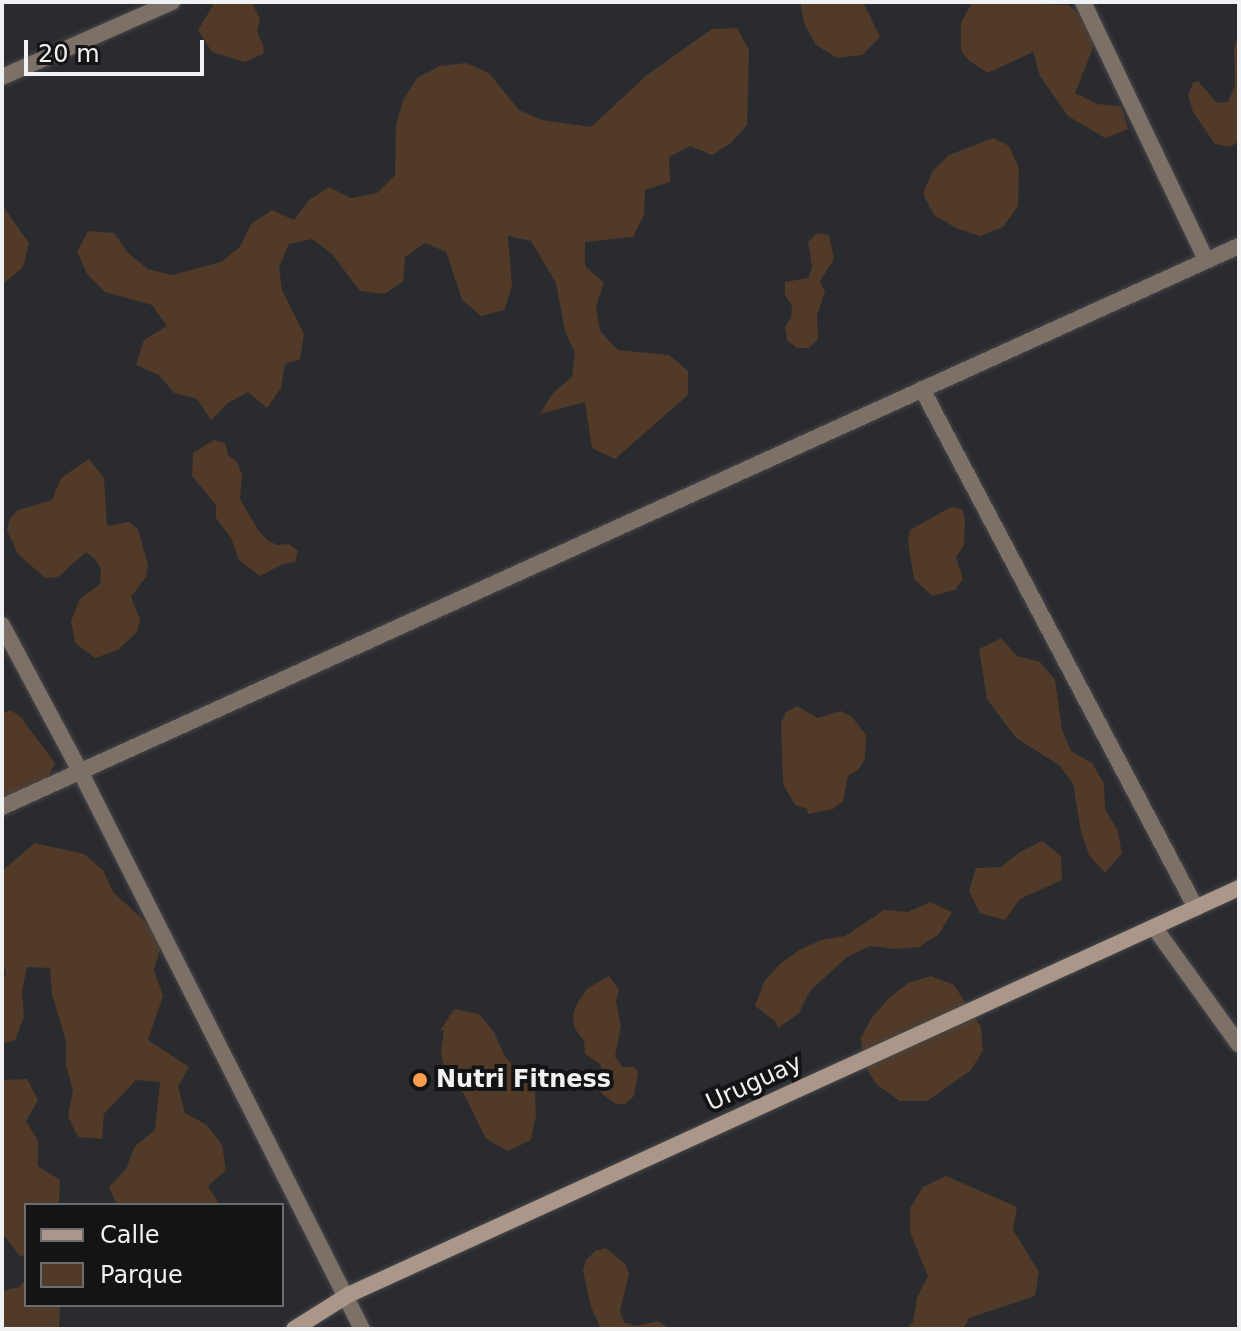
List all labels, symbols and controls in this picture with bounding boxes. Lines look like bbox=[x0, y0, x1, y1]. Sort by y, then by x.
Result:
scale bar bbox=[28, 24, 208, 74]
text: 20 m bbox=[38, 40, 100, 68]
street label: Uruguay bbox=[702, 1048, 806, 1118]
place label: Nutri Fitness bbox=[436, 1066, 611, 1094]
marker: Nutri Fitness bbox=[411, 1071, 429, 1089]
legend bbox=[24, 1203, 284, 1307]
text: Calle bbox=[100, 1221, 160, 1249]
text: Parque bbox=[100, 1261, 183, 1289]

